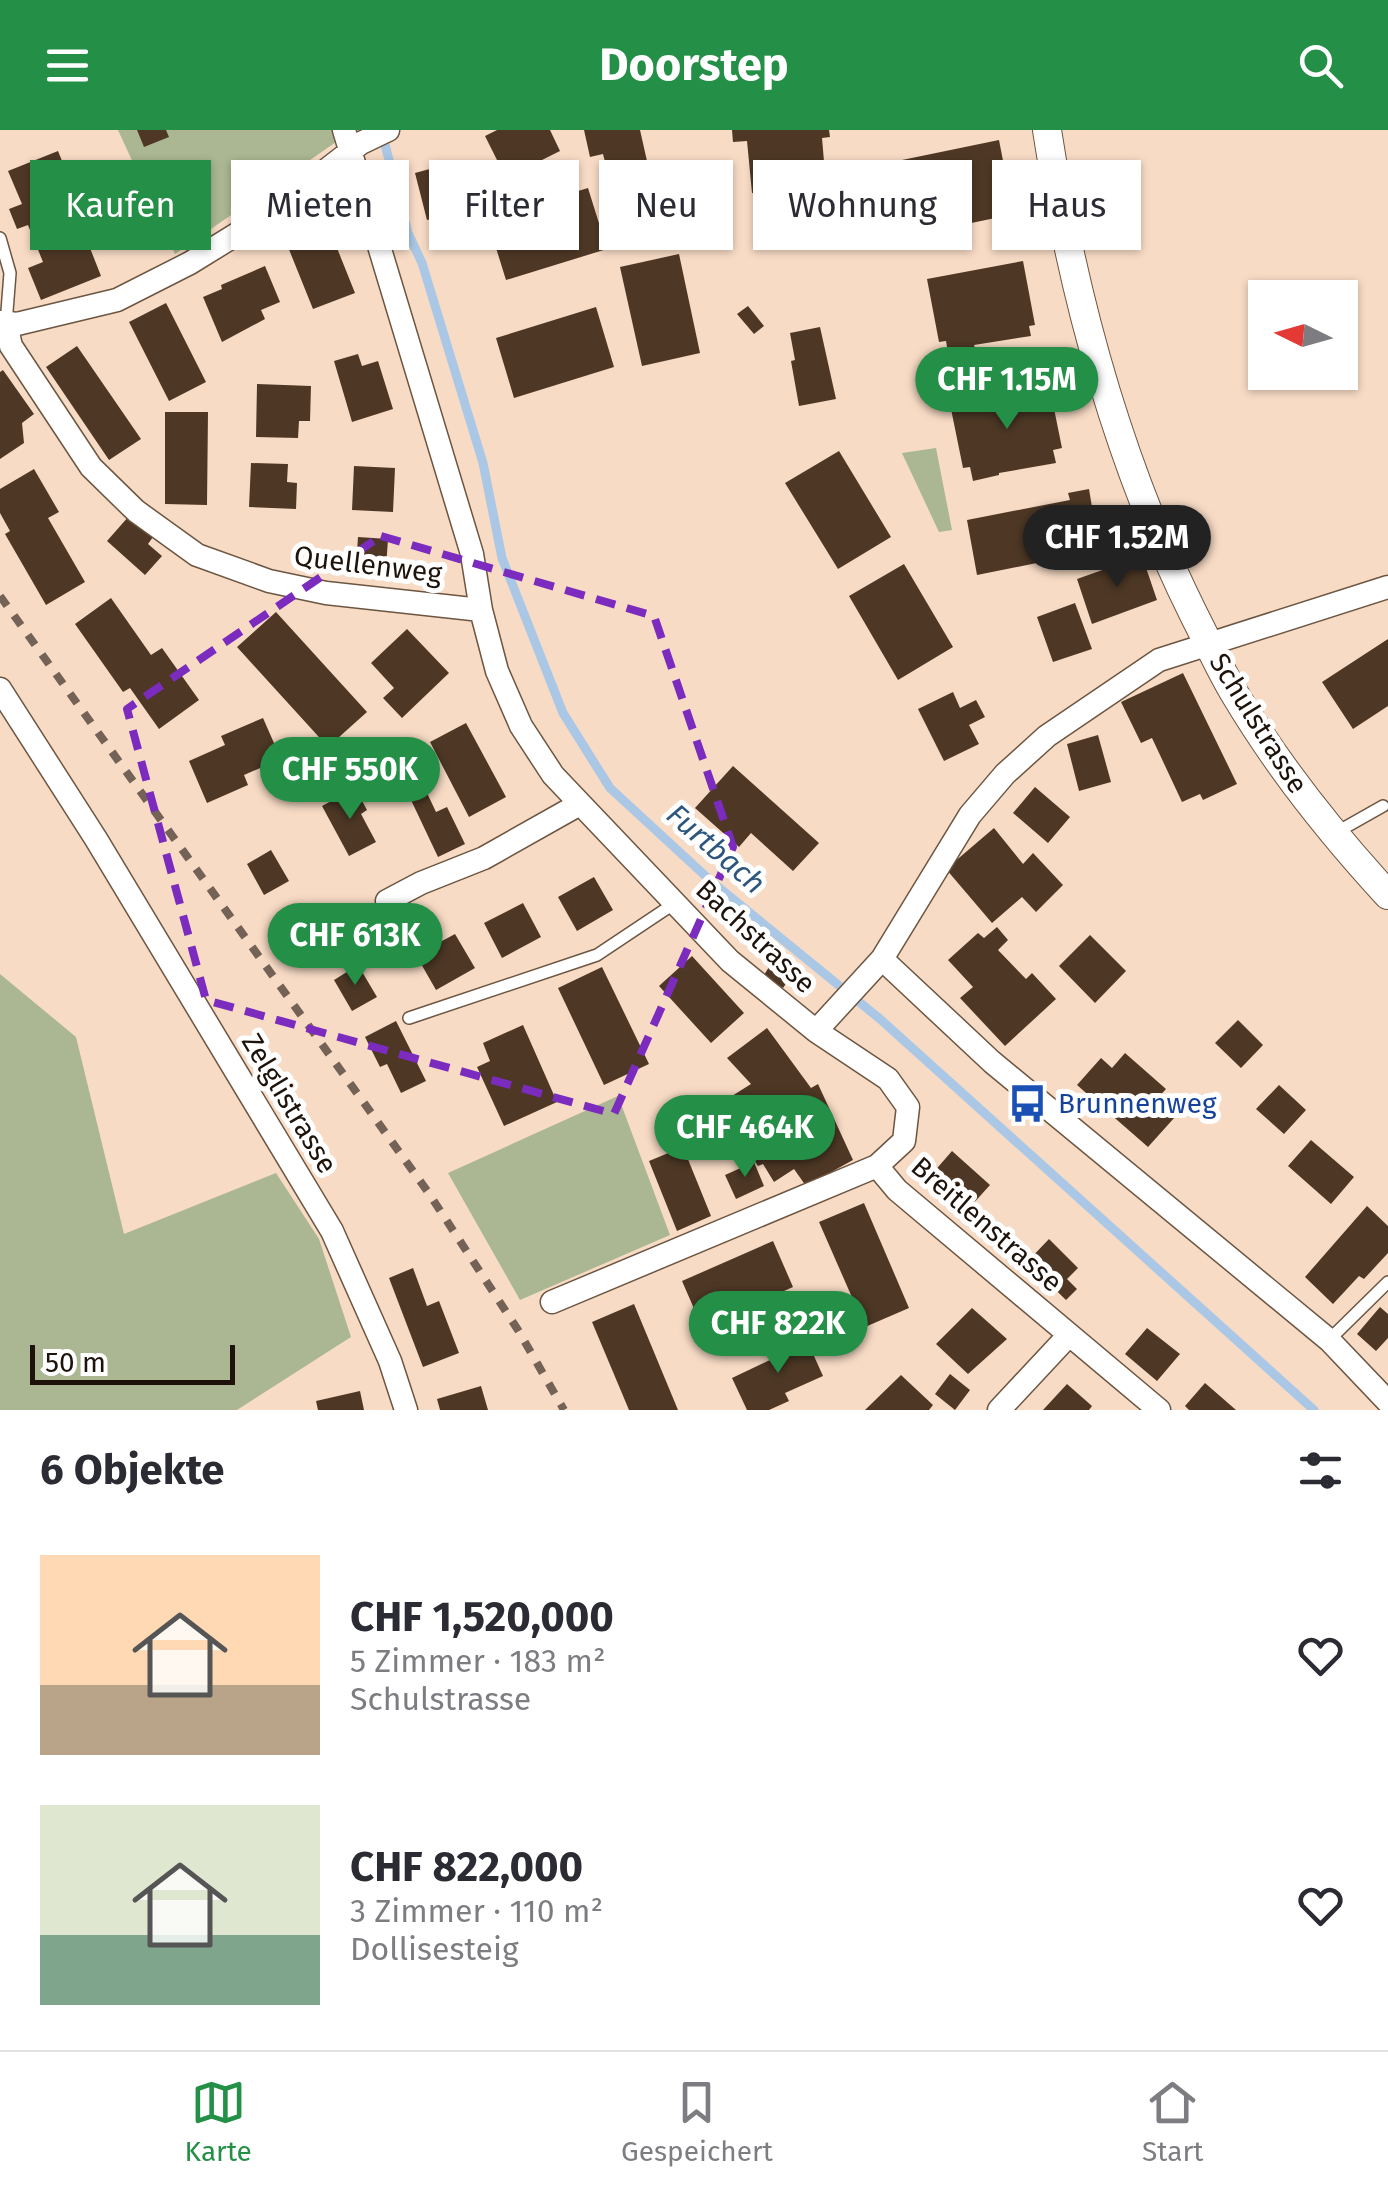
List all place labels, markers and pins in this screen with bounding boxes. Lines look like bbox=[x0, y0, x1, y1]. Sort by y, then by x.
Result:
pin: CHF 1.15M bbox=[893, 347, 1121, 432]
pin: CHF 1.52M bbox=[1003, 505, 1231, 590]
pin: CHF 550K bbox=[247, 737, 453, 822]
pin: CHF 613K bbox=[252, 903, 458, 988]
bus stop icon: Brunnenweg bbox=[1007, 1082, 1049, 1124]
place label: Brunnenweg bbox=[1058, 1087, 1217, 1120]
pin: CHF 464K bbox=[642, 1095, 848, 1180]
pin: CHF 822K bbox=[675, 1291, 881, 1376]

